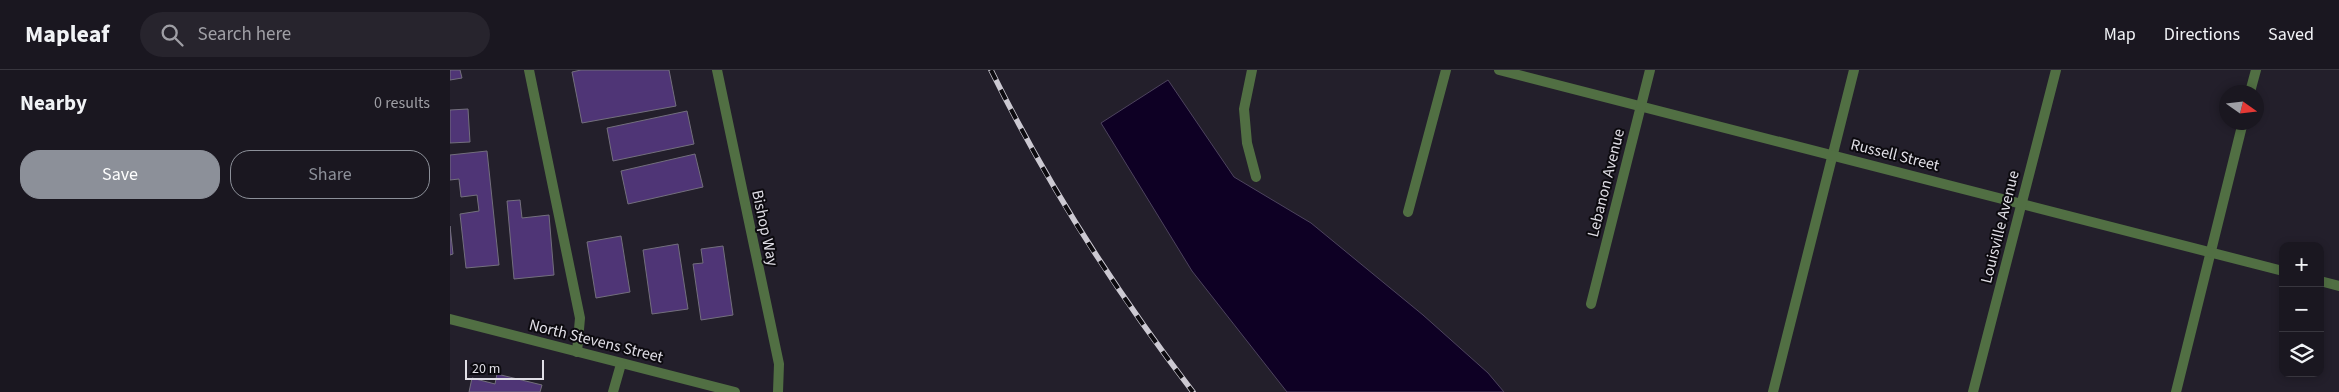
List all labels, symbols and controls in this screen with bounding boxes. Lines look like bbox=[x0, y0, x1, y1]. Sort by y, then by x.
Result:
search box bbox=[140, 12, 490, 57]
text: Mapleaf bbox=[25, 17, 110, 52]
icon: search bbox=[158, 21, 186, 49]
text: Search here bbox=[198, 21, 291, 48]
text: Map bbox=[2104, 22, 2136, 47]
text: Directions bbox=[2164, 22, 2240, 47]
text: Saved bbox=[2268, 22, 2314, 47]
north arrow bbox=[2219, 85, 2264, 130]
text: Nearby bbox=[20, 88, 87, 118]
text: 0 results bbox=[374, 92, 430, 114]
street label: Lebanon Avenue bbox=[1582, 126, 1630, 239]
street label: Russell Street bbox=[1848, 133, 1942, 177]
button: Save bbox=[20, 150, 220, 199]
button: Share bbox=[230, 150, 430, 199]
street label: Louisville Avenue bbox=[1975, 168, 2025, 286]
street label: Bishop Way bbox=[746, 188, 784, 269]
map controls bbox=[2279, 242, 2324, 377]
button: + bbox=[2279, 242, 2324, 287]
button: − bbox=[2279, 287, 2324, 332]
street label: North Stevens Street bbox=[527, 314, 666, 368]
button: layers bbox=[2279, 332, 2324, 377]
scale bar bbox=[465, 357, 544, 380]
text: 20 m bbox=[472, 359, 500, 379]

